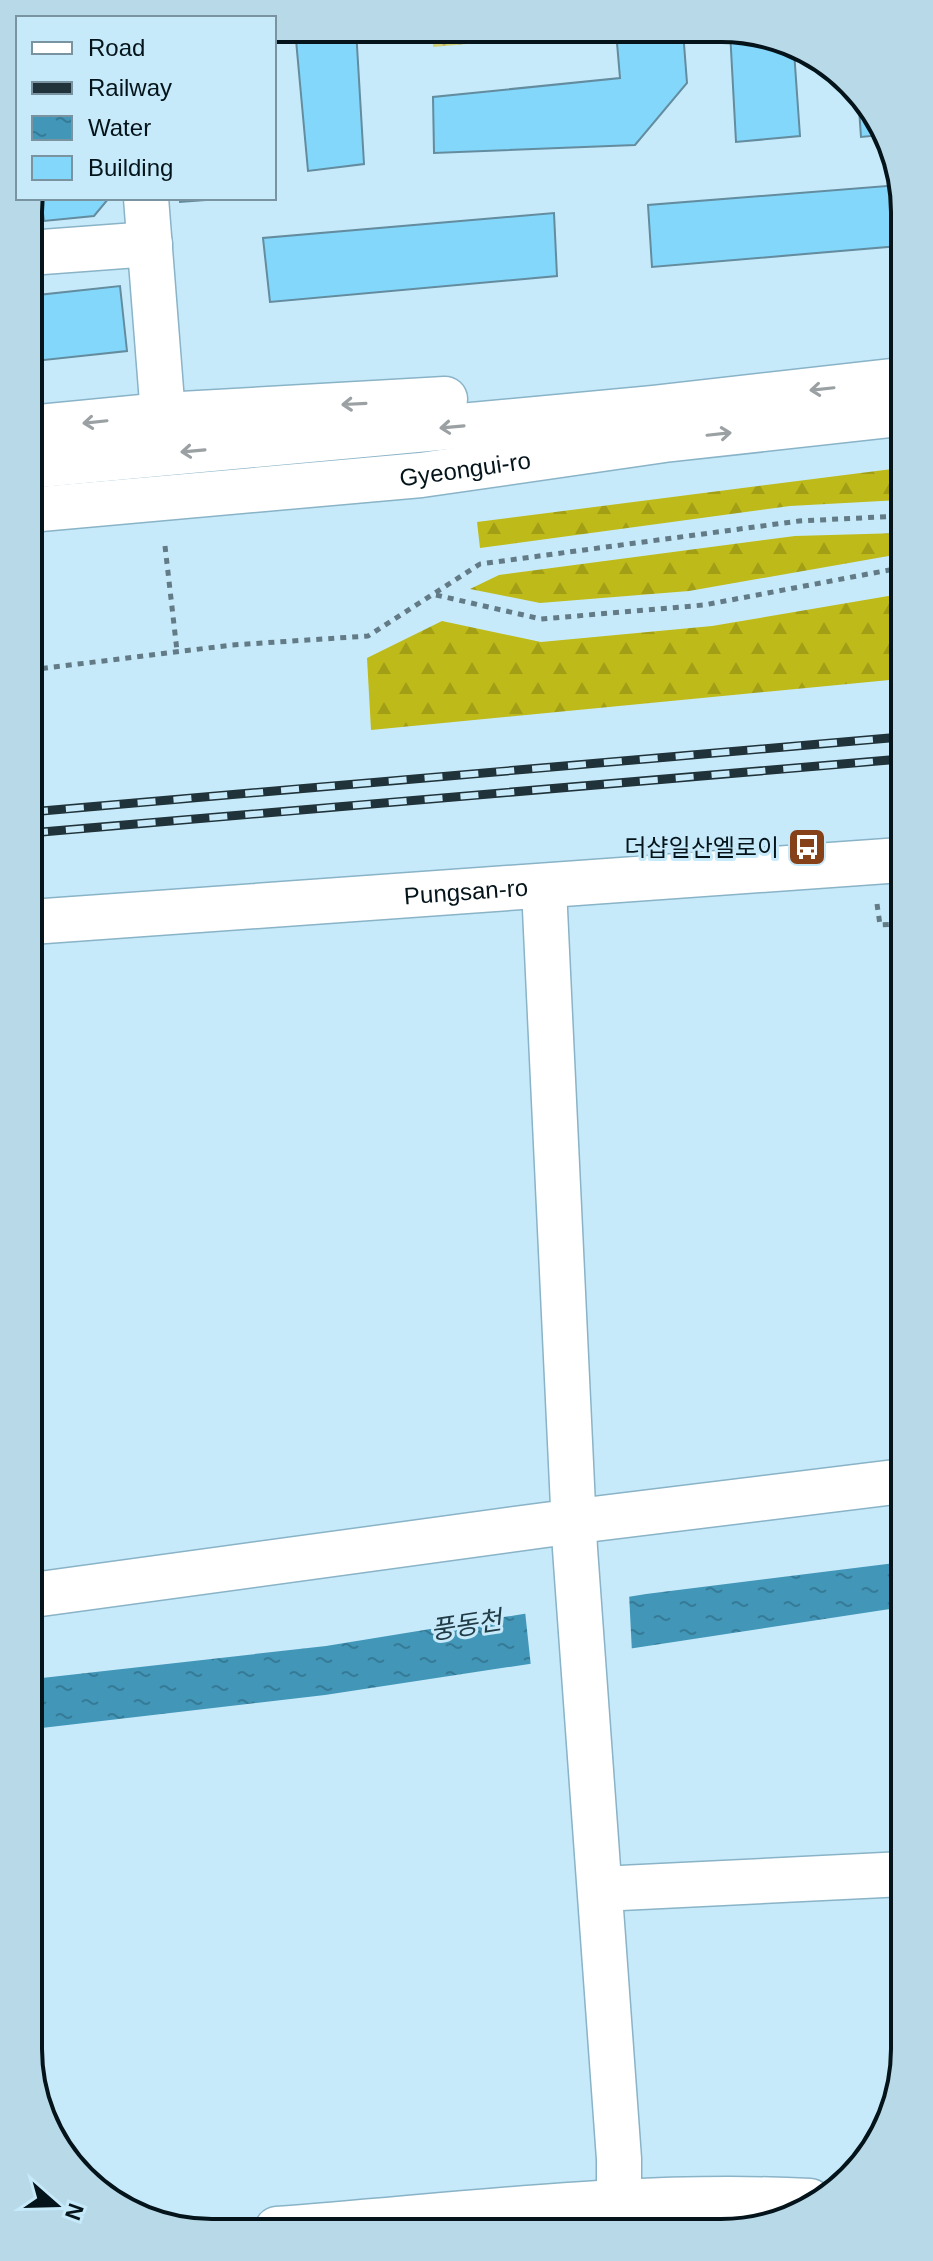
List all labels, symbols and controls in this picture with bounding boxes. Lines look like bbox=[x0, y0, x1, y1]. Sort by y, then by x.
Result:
legend bbox=[16, 16, 276, 200]
text: Road bbox=[88, 34, 145, 61]
text: Railway bbox=[88, 74, 172, 101]
text: Water bbox=[88, 114, 151, 141]
text: Building bbox=[88, 154, 173, 181]
one-way arrow bbox=[809, 382, 836, 397]
one-way arrow bbox=[341, 397, 368, 412]
one-way arrow bbox=[82, 414, 109, 429]
one-way arrow bbox=[439, 419, 466, 434]
one-way arrow bbox=[705, 426, 732, 441]
one-way arrow bbox=[180, 444, 207, 459]
street label: Gyeongui-ro bbox=[398, 446, 532, 490]
bus stop icon: 더샵일산엘로이 bbox=[786, 826, 828, 868]
place label: 더샵일산엘로이 bbox=[624, 834, 779, 861]
street label: Pungsan-ro bbox=[403, 873, 529, 909]
water label: 풍동천 bbox=[428, 1604, 507, 1645]
north arrow bbox=[16, 2165, 96, 2245]
text: N bbox=[60, 2200, 89, 2223]

